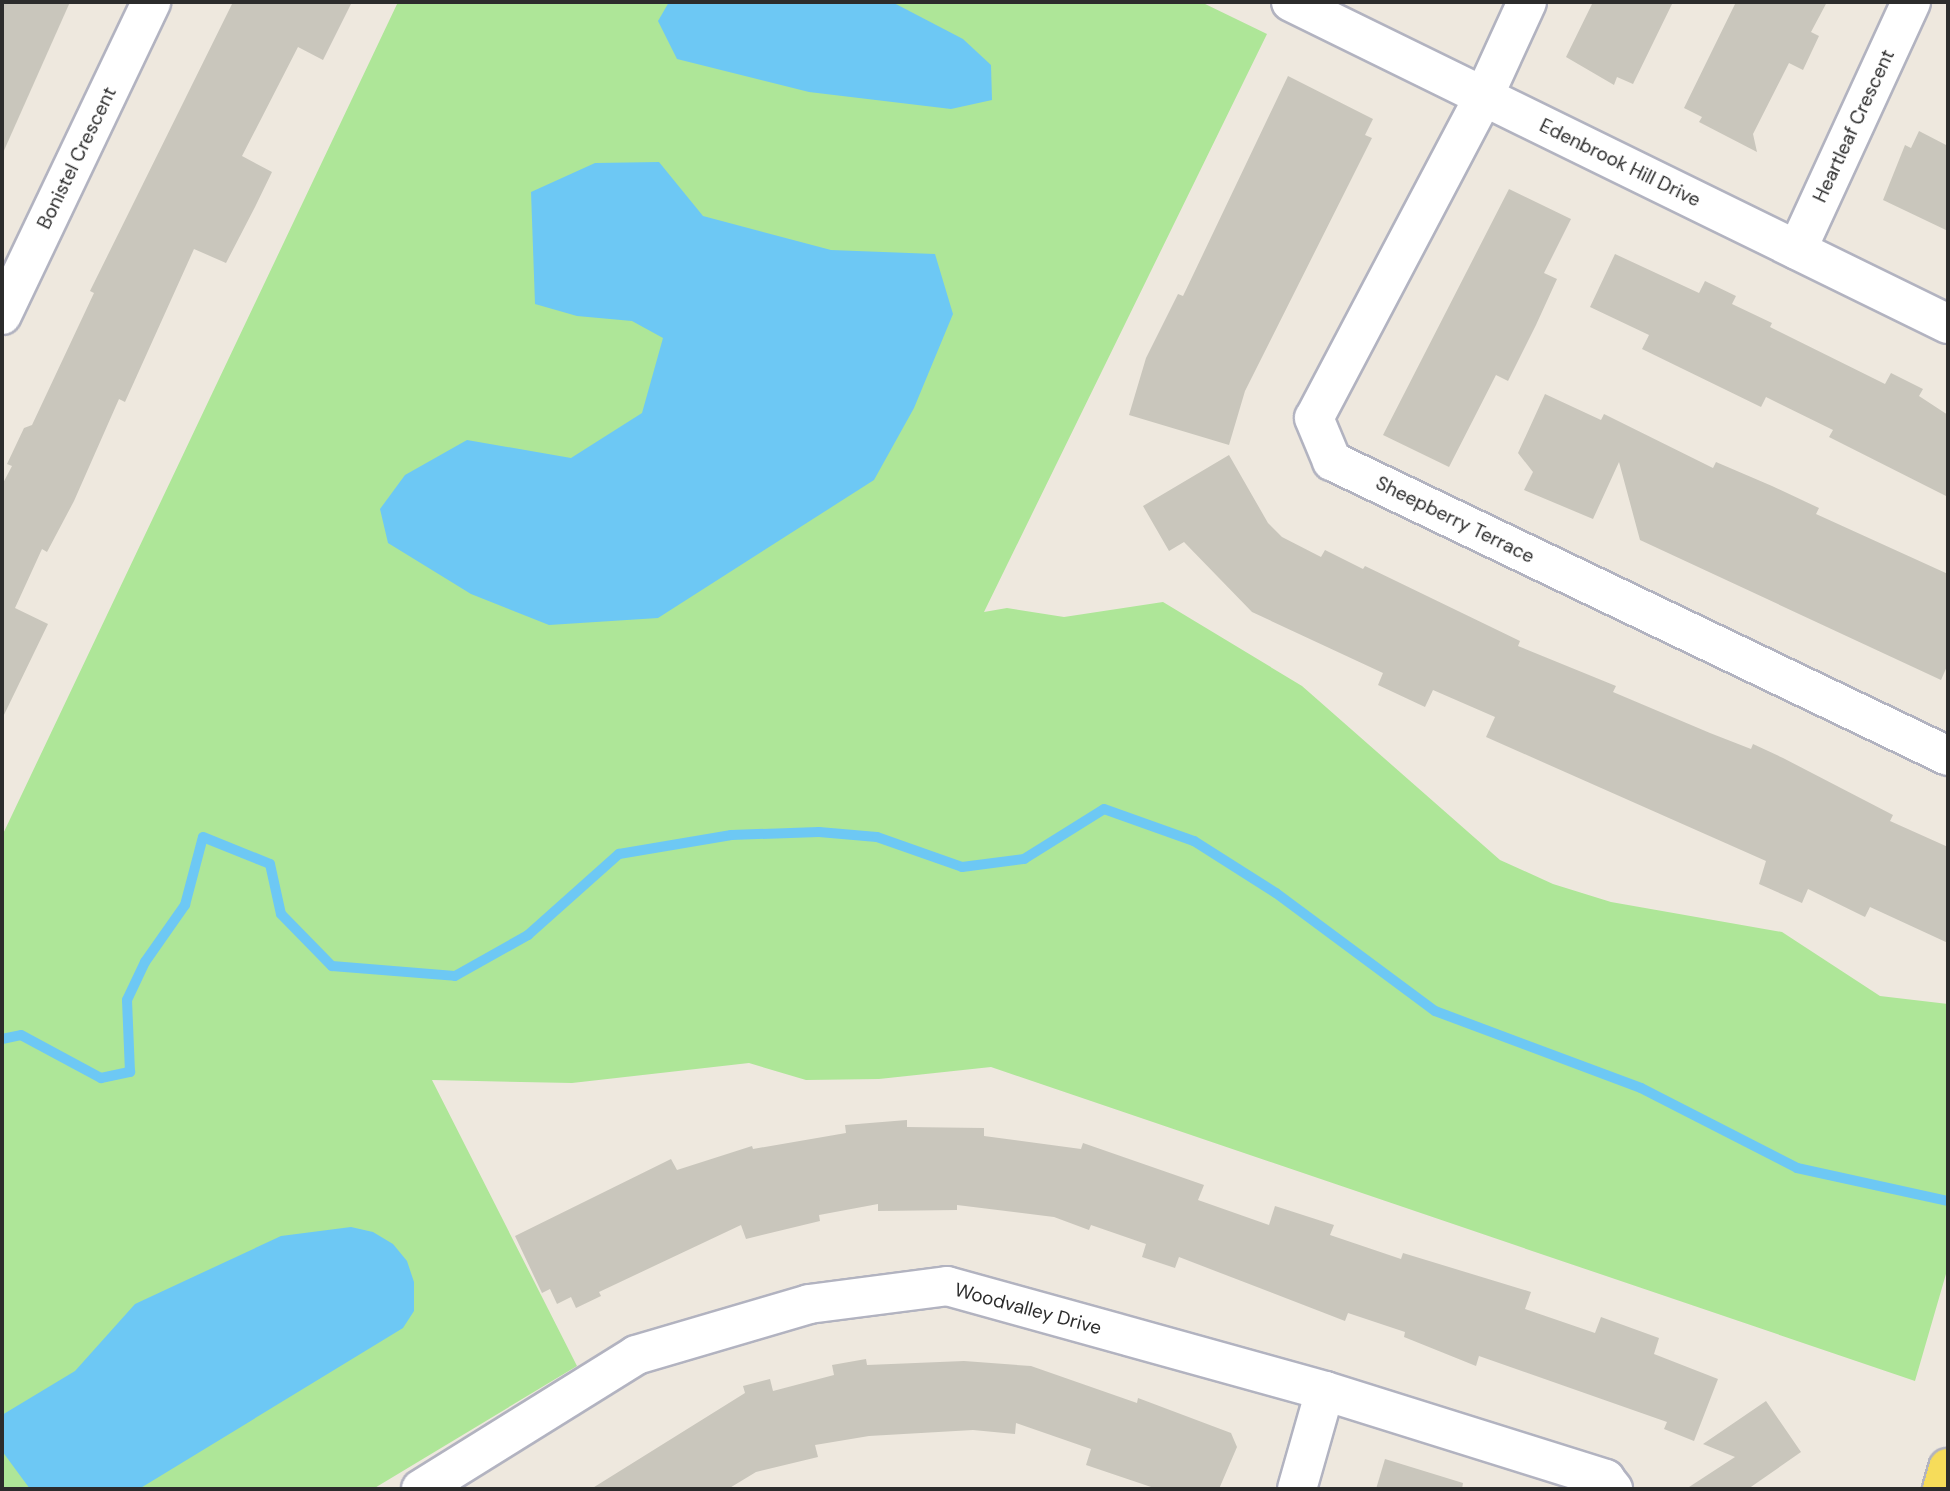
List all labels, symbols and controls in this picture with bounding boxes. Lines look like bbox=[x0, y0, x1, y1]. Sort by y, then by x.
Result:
street label: Heartleaf Crescent bbox=[1809, 46, 1899, 206]
street label: Bonistel Crescent bbox=[33, 83, 121, 233]
street label: Edenbrook Hill Drive bbox=[1536, 114, 1704, 212]
street label: Sheepberry Terrace bbox=[1372, 472, 1538, 568]
street label: Woodvalley Drive bbox=[952, 1278, 1104, 1340]

